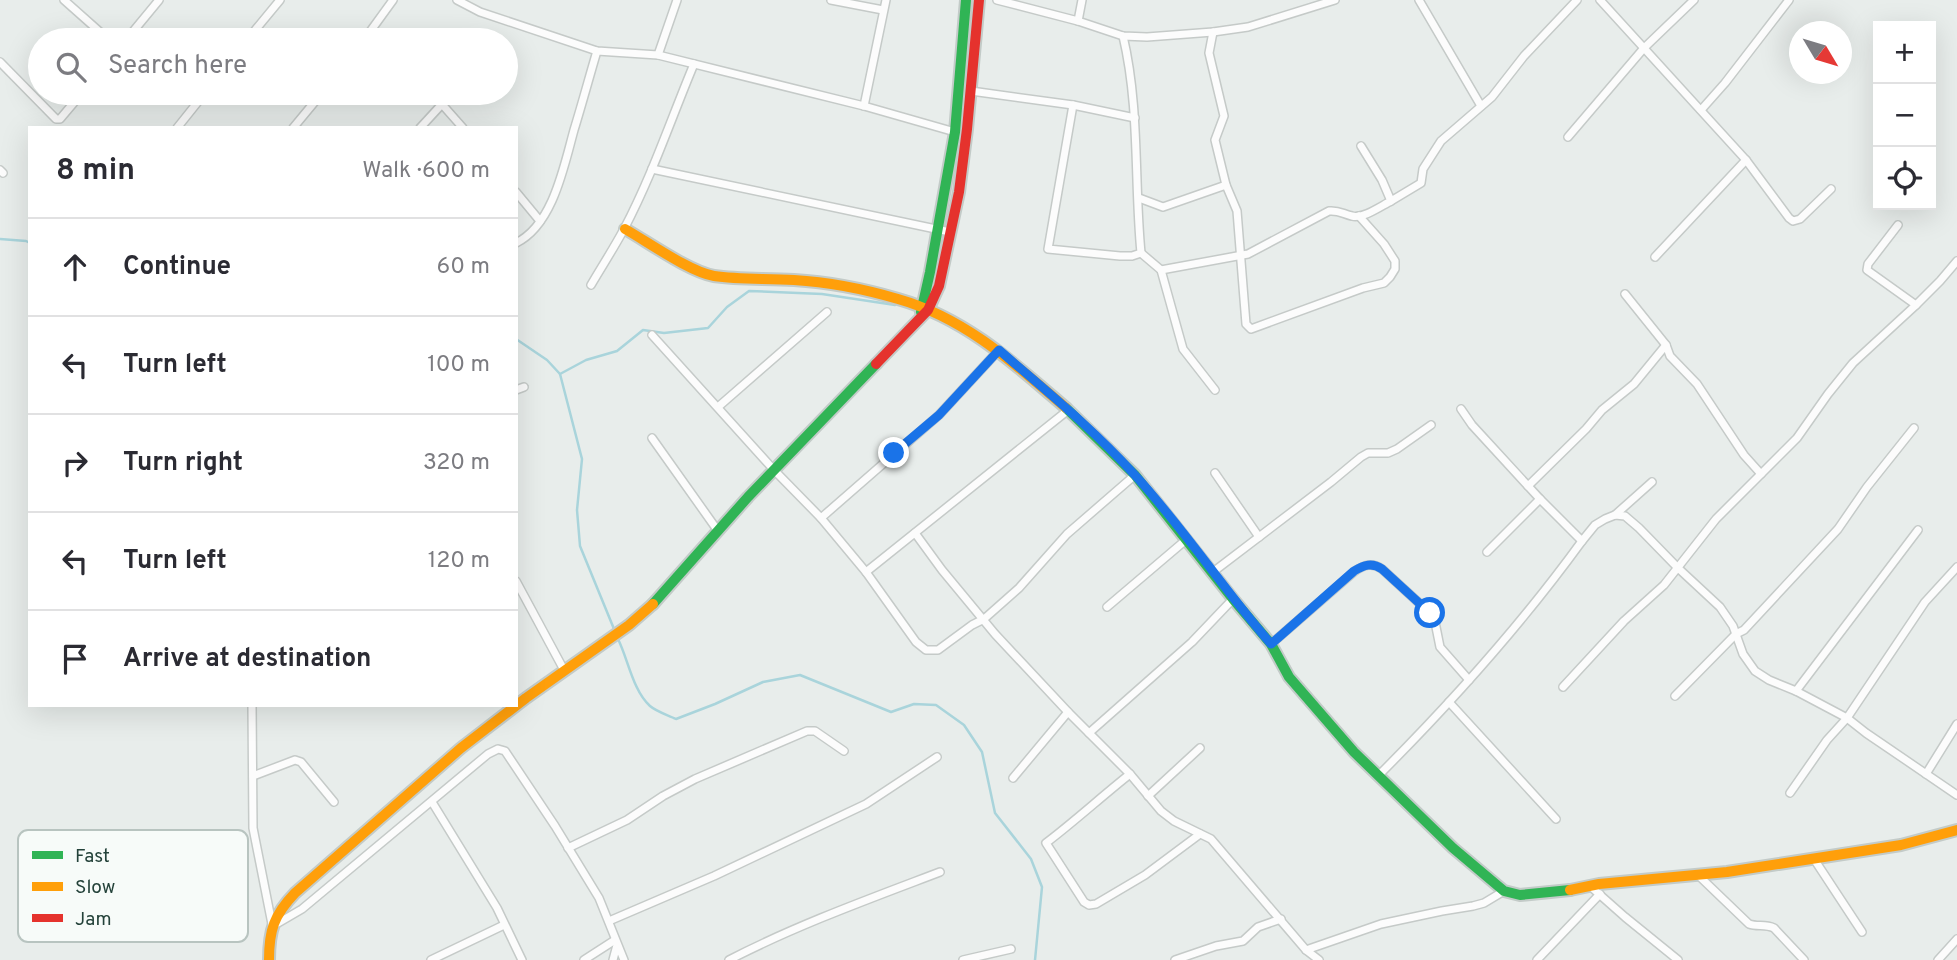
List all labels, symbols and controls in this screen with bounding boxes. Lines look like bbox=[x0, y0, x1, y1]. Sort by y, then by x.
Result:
north arrow bbox=[1789, 21, 1852, 84]
map controls bbox=[1873, 21, 1936, 210]
button: + bbox=[1873, 21, 1936, 84]
search box bbox=[28, 28, 518, 105]
icon: search bbox=[52, 48, 90, 86]
text: Search here bbox=[108, 50, 247, 83]
button: − bbox=[1873, 84, 1936, 147]
button: locate bbox=[1873, 147, 1936, 210]
text: 8 min bbox=[56, 153, 135, 190]
text: Walk · 600 m bbox=[362, 157, 490, 186]
icon: ahead bbox=[56, 248, 94, 286]
text: Continue bbox=[123, 251, 231, 284]
text: 60 m bbox=[437, 253, 490, 282]
icon: left bbox=[56, 346, 94, 384]
text: Turn left bbox=[123, 349, 227, 382]
text: 100 m bbox=[427, 351, 490, 380]
route end bbox=[878, 437, 909, 468]
icon: right bbox=[56, 444, 94, 482]
text: Turn right bbox=[123, 447, 243, 480]
text: 320 m bbox=[423, 449, 490, 478]
icon: left bbox=[56, 542, 94, 580]
text: Turn left bbox=[123, 545, 227, 578]
text: 120 m bbox=[428, 547, 490, 576]
route start bbox=[1414, 597, 1445, 628]
icon: arrive bbox=[56, 640, 94, 678]
text: Arrive at destination bbox=[123, 643, 371, 676]
legend bbox=[18, 830, 248, 942]
text: Fast bbox=[75, 845, 110, 869]
text: Slow bbox=[75, 876, 115, 900]
text: Jam bbox=[75, 908, 112, 932]

